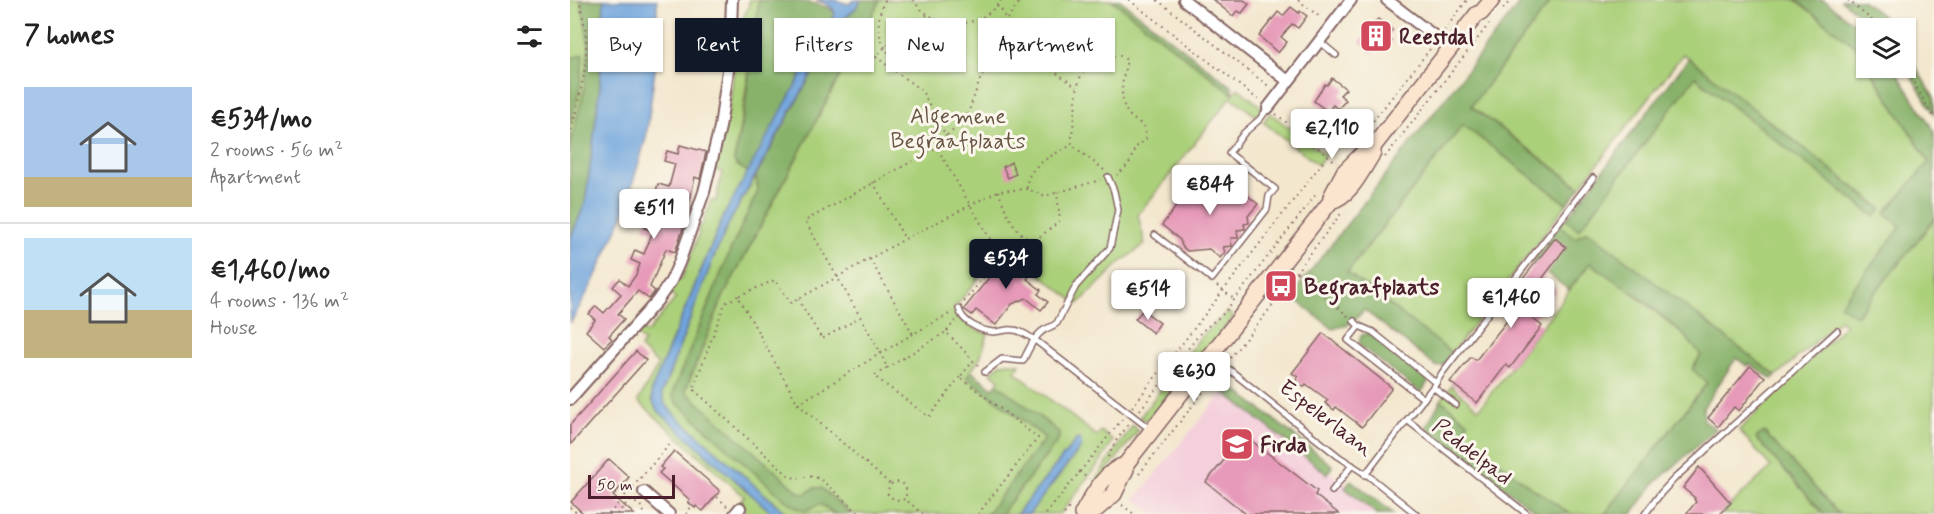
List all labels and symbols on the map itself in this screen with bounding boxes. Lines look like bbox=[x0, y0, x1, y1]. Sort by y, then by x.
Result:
building icon: Reestdal bbox=[1358, 18, 1394, 54]
place label: Reestdal bbox=[1399, 24, 1474, 52]
park label: Algemene Begraafplaats bbox=[890, 103, 1026, 159]
pin: €2,110 bbox=[1283, 109, 1381, 160]
pin: €844 bbox=[1174, 165, 1246, 216]
pin: €511 bbox=[618, 189, 690, 240]
pin: €534 bbox=[970, 239, 1042, 290]
bus stop icon: Begraafplaats bbox=[1263, 268, 1299, 304]
pin: €514 bbox=[1112, 270, 1184, 321]
place label: Begraafplaats bbox=[1304, 274, 1439, 306]
pin: €1,460 bbox=[1462, 278, 1560, 329]
pin: €630 bbox=[1158, 352, 1230, 403]
street label: Espelerlaan bbox=[1273, 374, 1378, 463]
street label: Peddelpad bbox=[1426, 413, 1517, 492]
school or university icon: Firda bbox=[1219, 426, 1255, 462]
place label: Firda bbox=[1260, 432, 1308, 460]
scale bar bbox=[588, 472, 675, 500]

